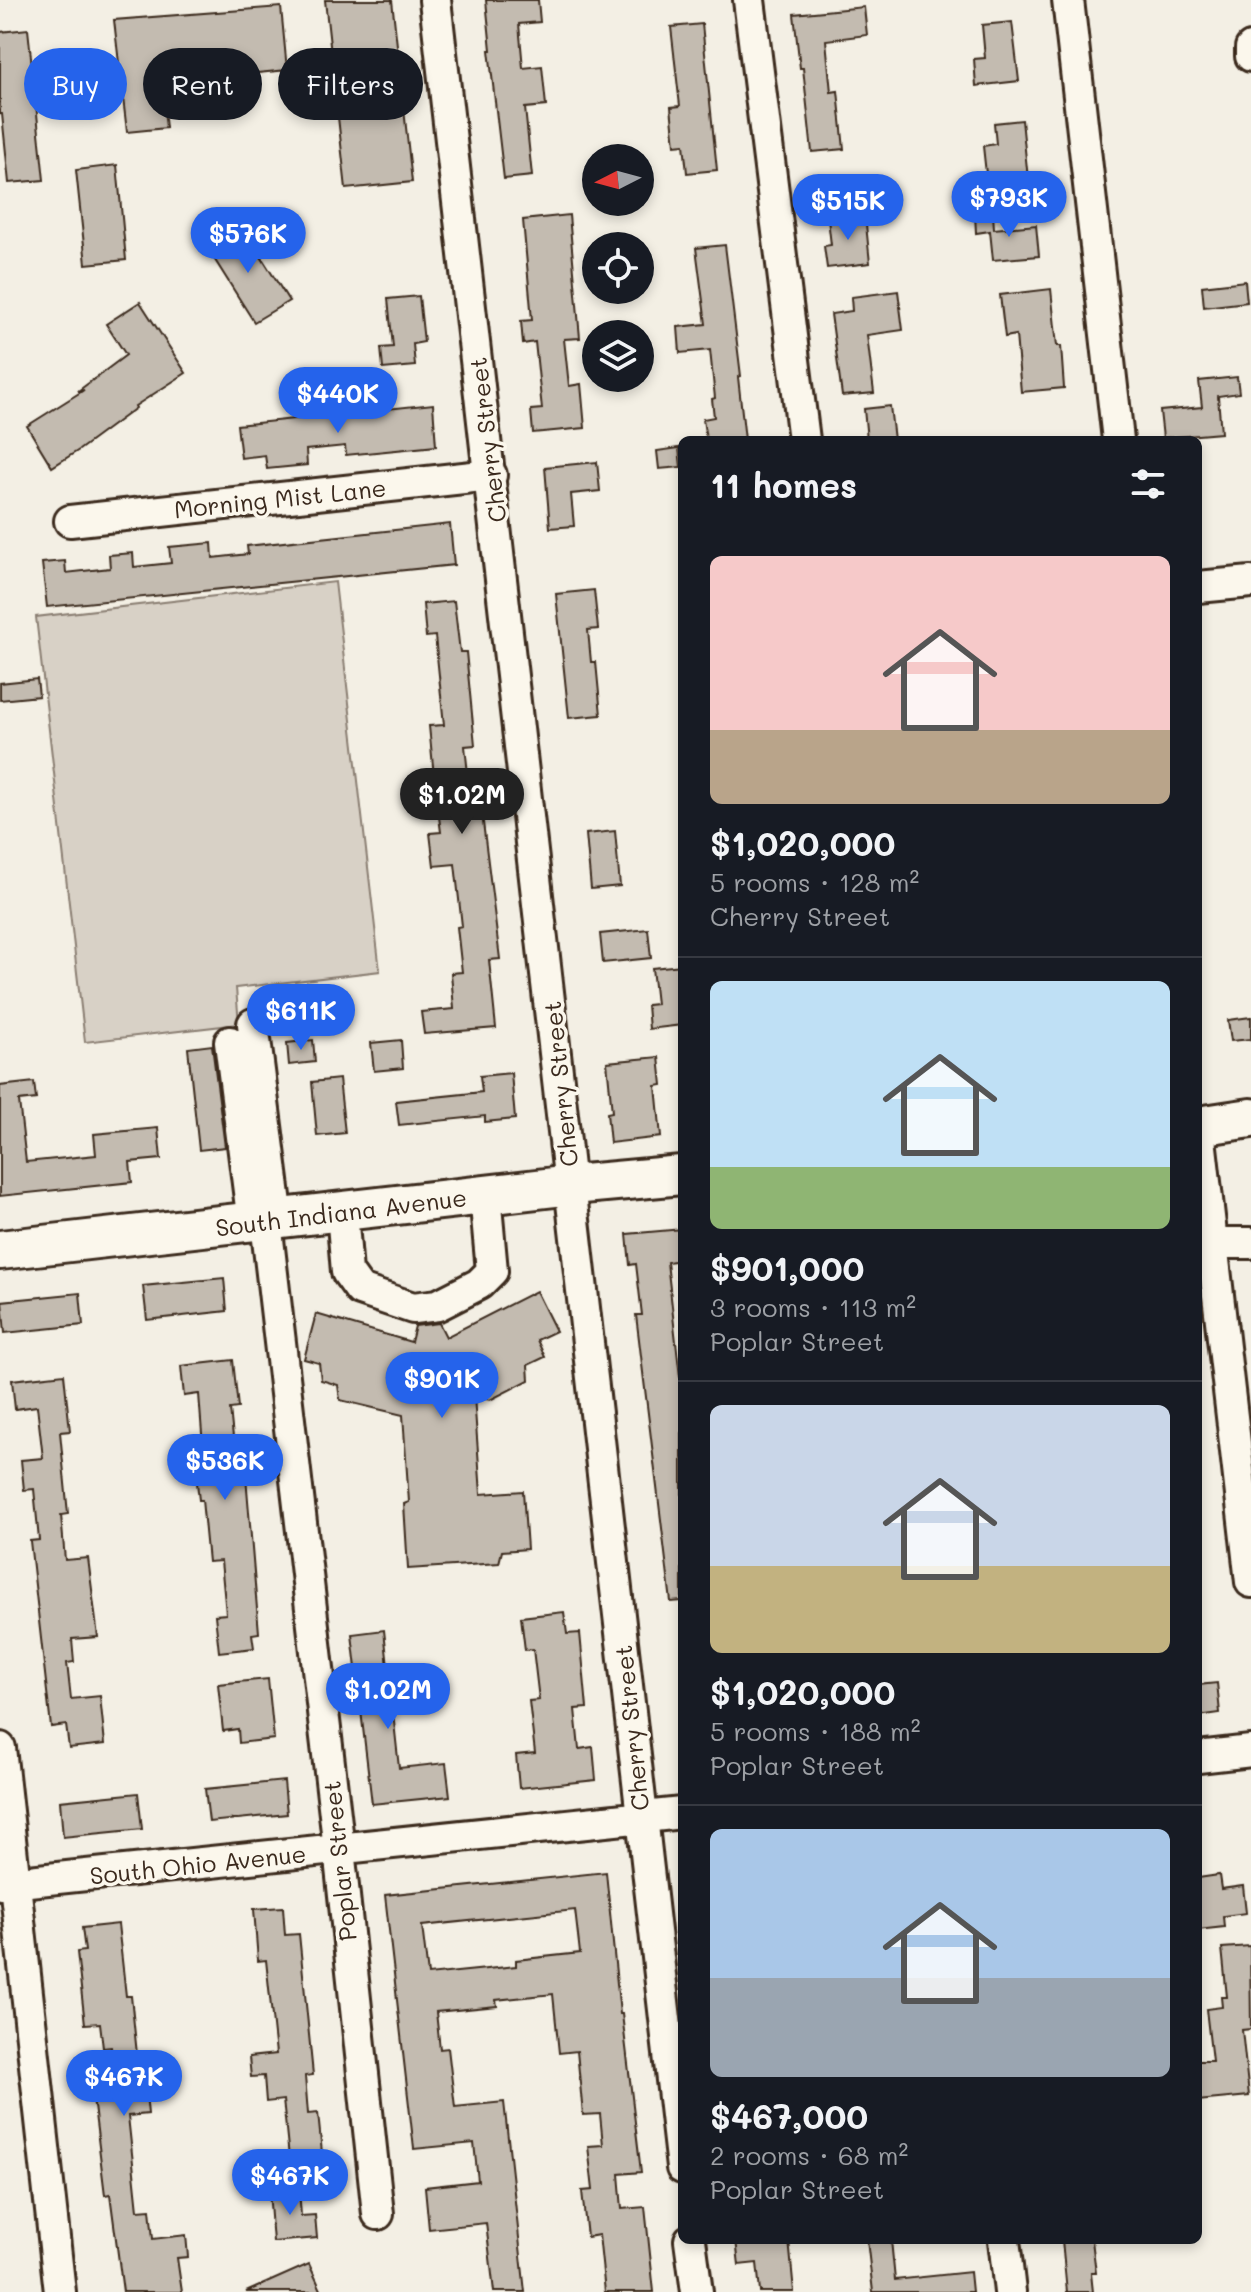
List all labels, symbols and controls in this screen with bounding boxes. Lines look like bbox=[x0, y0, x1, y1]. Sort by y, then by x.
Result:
chip: Buy bbox=[24, 48, 127, 120]
chip: Rent bbox=[143, 48, 262, 120]
chip: Filters bbox=[278, 48, 423, 120]
north arrow bbox=[582, 144, 654, 216]
map controls bbox=[582, 144, 654, 392]
pin: $793K bbox=[953, 171, 1065, 239]
pin: $515K bbox=[792, 174, 904, 242]
text: $793K bbox=[970, 180, 1048, 214]
text: $515K bbox=[810, 183, 886, 217]
pin: $576K bbox=[192, 207, 304, 275]
text: $576K bbox=[209, 216, 287, 250]
button: locate bbox=[582, 232, 654, 304]
button: layers bbox=[582, 320, 654, 392]
street label: Cherry Street bbox=[461, 356, 513, 524]
pin: $440K bbox=[282, 367, 394, 435]
text: $440K bbox=[297, 376, 379, 410]
text: 11 homes bbox=[710, 462, 857, 507]
icon: filters bbox=[1126, 462, 1170, 506]
street label: Morning Mist Lane bbox=[172, 471, 388, 525]
icon: home bbox=[868, 608, 1012, 752]
pin: $1.02M bbox=[397, 768, 527, 836]
text: $1.02M bbox=[418, 777, 506, 811]
text: $1,020,000 bbox=[710, 820, 895, 865]
text: 5 rooms · 128 m² bbox=[710, 865, 919, 899]
text: Cherry Street bbox=[710, 899, 890, 933]
pin: $611K bbox=[245, 984, 357, 1052]
text: $611K bbox=[265, 993, 337, 1027]
street label: Cherry Street bbox=[536, 1000, 584, 1168]
icon: home bbox=[868, 1033, 1012, 1177]
street label: South Indiana Avenue bbox=[214, 1181, 468, 1243]
text: $901,000 bbox=[710, 1245, 864, 1290]
text: 3 rooms · 113 m² bbox=[710, 1290, 916, 1324]
text: Poplar Street bbox=[710, 1324, 884, 1358]
pin: $901K bbox=[386, 1352, 498, 1420]
text: $901K bbox=[403, 1361, 481, 1395]
pin: $536K bbox=[169, 1434, 281, 1502]
text: $536K bbox=[185, 1443, 265, 1477]
icon: home bbox=[868, 1457, 1012, 1601]
street label: Cherry Street bbox=[607, 1644, 655, 1812]
pin: $1.02M bbox=[323, 1663, 453, 1731]
text: $1,020,000 bbox=[710, 1669, 895, 1714]
text: $1.02M bbox=[344, 1672, 432, 1706]
text: 5 rooms · 188 m² bbox=[710, 1714, 921, 1748]
text: Poplar Street bbox=[710, 1748, 884, 1782]
street label: Poplar Street bbox=[315, 1779, 363, 1943]
street label: South Ohio Avenue bbox=[88, 1837, 308, 1891]
icon: home bbox=[868, 1881, 1012, 2025]
pin: $467K bbox=[68, 2050, 180, 2118]
text: $467K bbox=[84, 2059, 164, 2093]
text: $467,000 bbox=[710, 2093, 868, 2138]
text: 2 rooms · 68 m² bbox=[710, 2138, 908, 2172]
pin: $467K bbox=[234, 2149, 346, 2217]
text: $467K bbox=[250, 2158, 330, 2192]
text: Poplar Street bbox=[710, 2172, 884, 2206]

